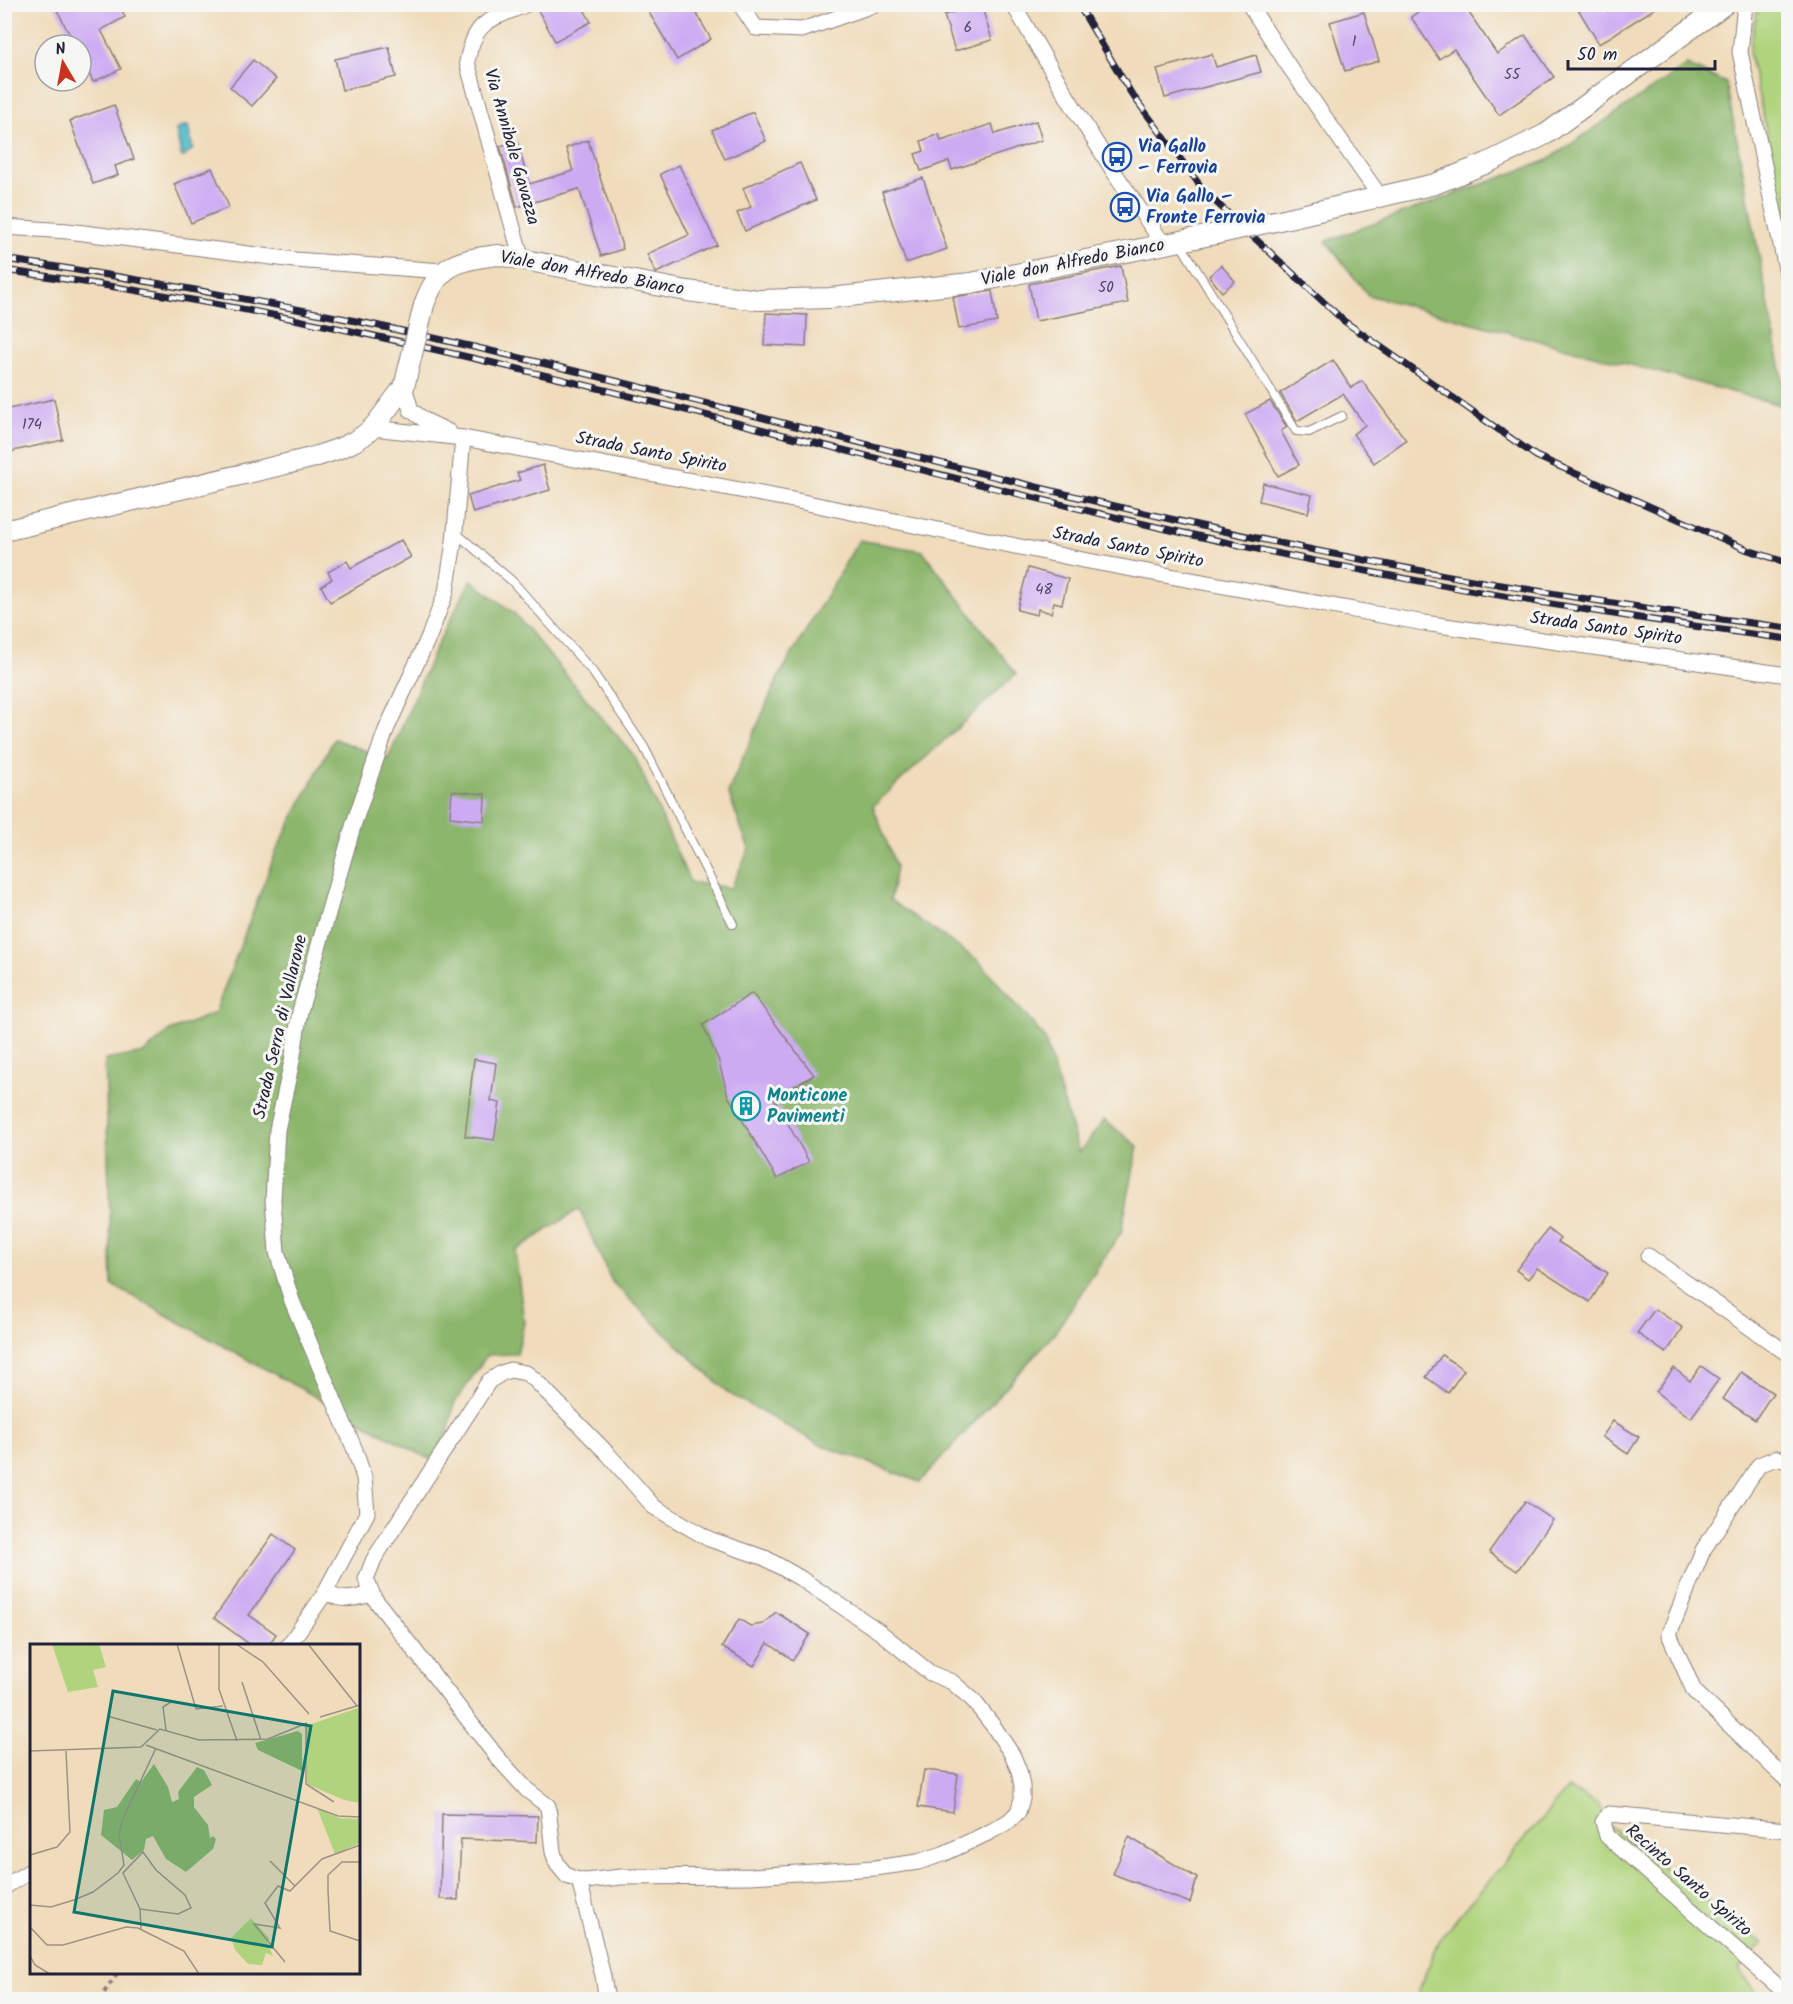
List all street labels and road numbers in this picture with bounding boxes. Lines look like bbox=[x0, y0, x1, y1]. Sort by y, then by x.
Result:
street label: Via Annibale Gavazza bbox=[475, 65, 547, 229]
street label: Viale don Alfredo Bianco bbox=[979, 231, 1167, 295]
street label: Viale don Alfredo Bianco bbox=[498, 244, 686, 304]
street label: Strada Santo Spirito bbox=[573, 424, 729, 482]
street label: Strada Santo Spirito bbox=[1050, 519, 1206, 577]
street label: Strada Santo Spirito bbox=[1528, 604, 1684, 654]
street label: Strada Serra di Vallarone bbox=[246, 932, 316, 1122]
street label: Recinto Santo Spirito bbox=[1618, 1817, 1758, 1945]

